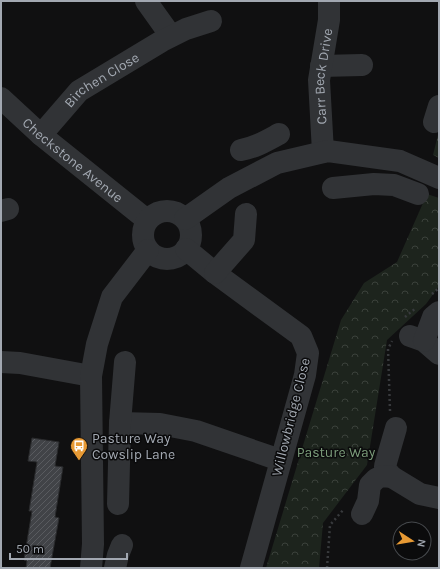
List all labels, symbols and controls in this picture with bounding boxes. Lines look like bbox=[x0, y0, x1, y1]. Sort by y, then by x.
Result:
street label: Carr Beck Drive bbox=[310, 27, 336, 125]
street label: Birchen Close bbox=[60, 48, 142, 111]
street label: Checkstone Avenue bbox=[19, 114, 127, 206]
street label: Willowbridge Close bbox=[268, 356, 314, 478]
place label: Pasture Way Cowslip Lane bbox=[92, 430, 175, 463]
bus stop icon: Pasture Way Cowslip Lane bbox=[69, 436, 89, 461]
park label: Pasture Way bbox=[297, 444, 376, 461]
north arrow bbox=[392, 521, 432, 561]
scale bar bbox=[10, 535, 127, 561]
text: N bbox=[414, 538, 428, 548]
text: 50 m bbox=[16, 542, 44, 556]

